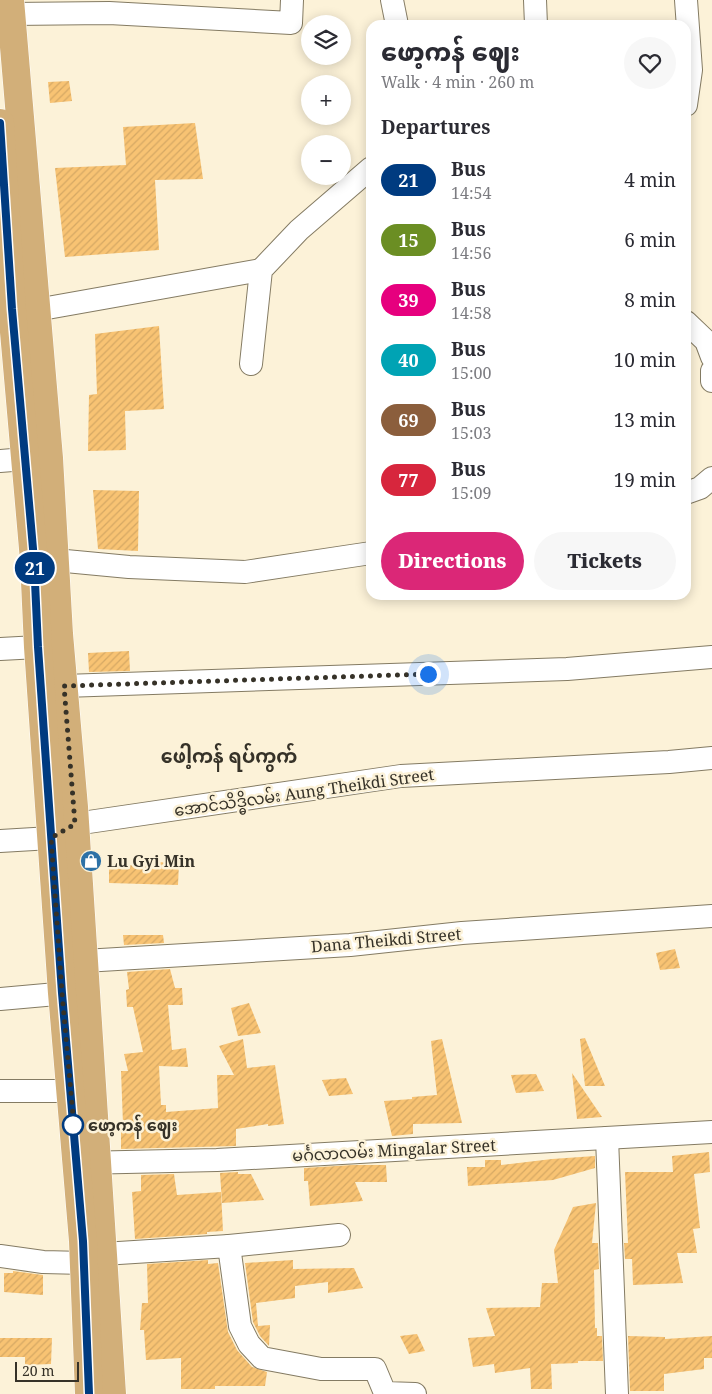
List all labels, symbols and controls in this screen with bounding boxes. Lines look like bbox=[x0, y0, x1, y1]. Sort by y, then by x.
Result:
map controls bbox=[301, 15, 351, 185]
button: layers bbox=[301, 15, 351, 65]
text: ဖော့ကန် ဈေး bbox=[381, 35, 520, 68]
button: heart bbox=[624, 37, 676, 89]
text: Walk · 4 min · 260 m bbox=[381, 71, 534, 93]
button: + bbox=[301, 75, 351, 125]
text: Departures bbox=[381, 114, 490, 140]
button: − bbox=[301, 135, 351, 185]
text: Bus bbox=[451, 156, 486, 182]
text: 4 min bbox=[624, 167, 676, 193]
text: 21 bbox=[398, 168, 419, 192]
text: 14:54 bbox=[451, 182, 491, 204]
text: Bus bbox=[451, 216, 486, 242]
text: 6 min bbox=[624, 227, 676, 253]
text: 15 bbox=[398, 228, 419, 252]
text: 14:56 bbox=[451, 242, 491, 264]
text: Bus bbox=[451, 276, 486, 302]
text: 8 min bbox=[624, 287, 676, 313]
text: 39 bbox=[398, 288, 419, 312]
text: 14:58 bbox=[451, 302, 491, 324]
text: Bus bbox=[451, 336, 486, 362]
text: 10 min bbox=[614, 347, 676, 373]
text: 40 bbox=[398, 348, 419, 372]
text: 15:00 bbox=[451, 362, 491, 384]
text: Bus bbox=[451, 396, 486, 422]
text: 13 min bbox=[614, 407, 676, 433]
text: 69 bbox=[398, 408, 419, 432]
text: 15:03 bbox=[451, 422, 491, 444]
text: Bus bbox=[451, 456, 486, 482]
text: 19 min bbox=[614, 467, 676, 493]
text: 77 bbox=[398, 468, 419, 492]
text: 15:09 bbox=[451, 482, 491, 504]
button: Directions bbox=[381, 532, 524, 590]
button: Tickets bbox=[534, 532, 676, 590]
line badge: 21 bbox=[12, 552, 58, 584]
text: 21 bbox=[25, 556, 45, 580]
your location bbox=[416, 662, 441, 687]
district label: ဖေါ့ကန် ရပ်ကွက် bbox=[161, 743, 297, 772]
street label: အောင်သိဒ္ဓိလမ်း Aung Theikdi Street bbox=[173, 763, 436, 824]
shop icon: Lu Gyi Min bbox=[79, 849, 103, 873]
place label: Lu Gyi Min bbox=[107, 850, 196, 872]
street label: Dana Theikdi Street bbox=[310, 922, 462, 958]
marker: ဖော့ကန် ဈေး bbox=[62, 1114, 84, 1136]
place label: ဖော့ကန် ဈေး bbox=[88, 1114, 178, 1139]
street label: မင်္ဂလာလမ်း Mingalar Street bbox=[292, 1134, 497, 1166]
scale bar bbox=[15, 1359, 79, 1382]
text: 20 m bbox=[22, 1361, 55, 1380]

